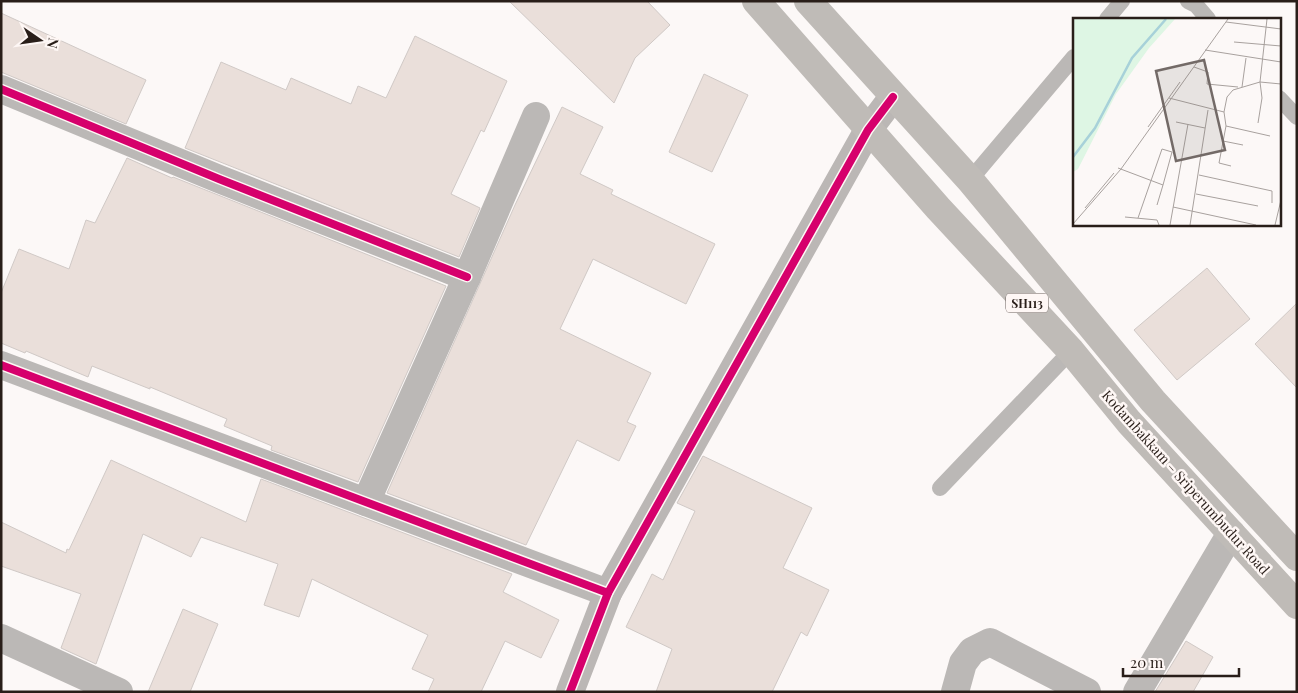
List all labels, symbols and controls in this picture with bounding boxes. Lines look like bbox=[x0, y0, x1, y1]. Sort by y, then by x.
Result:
north arrow bbox=[15, 15, 65, 65]
inset map bbox=[1073, 18, 1280, 225]
text: N bbox=[43, 36, 64, 50]
road number: SH113 bbox=[1006, 294, 1048, 312]
street label: Kodambakkam – Sriperumbudur Road bbox=[1098, 386, 1274, 578]
scale bar bbox=[1123, 646, 1239, 678]
text: 20 m bbox=[1130, 652, 1164, 672]

